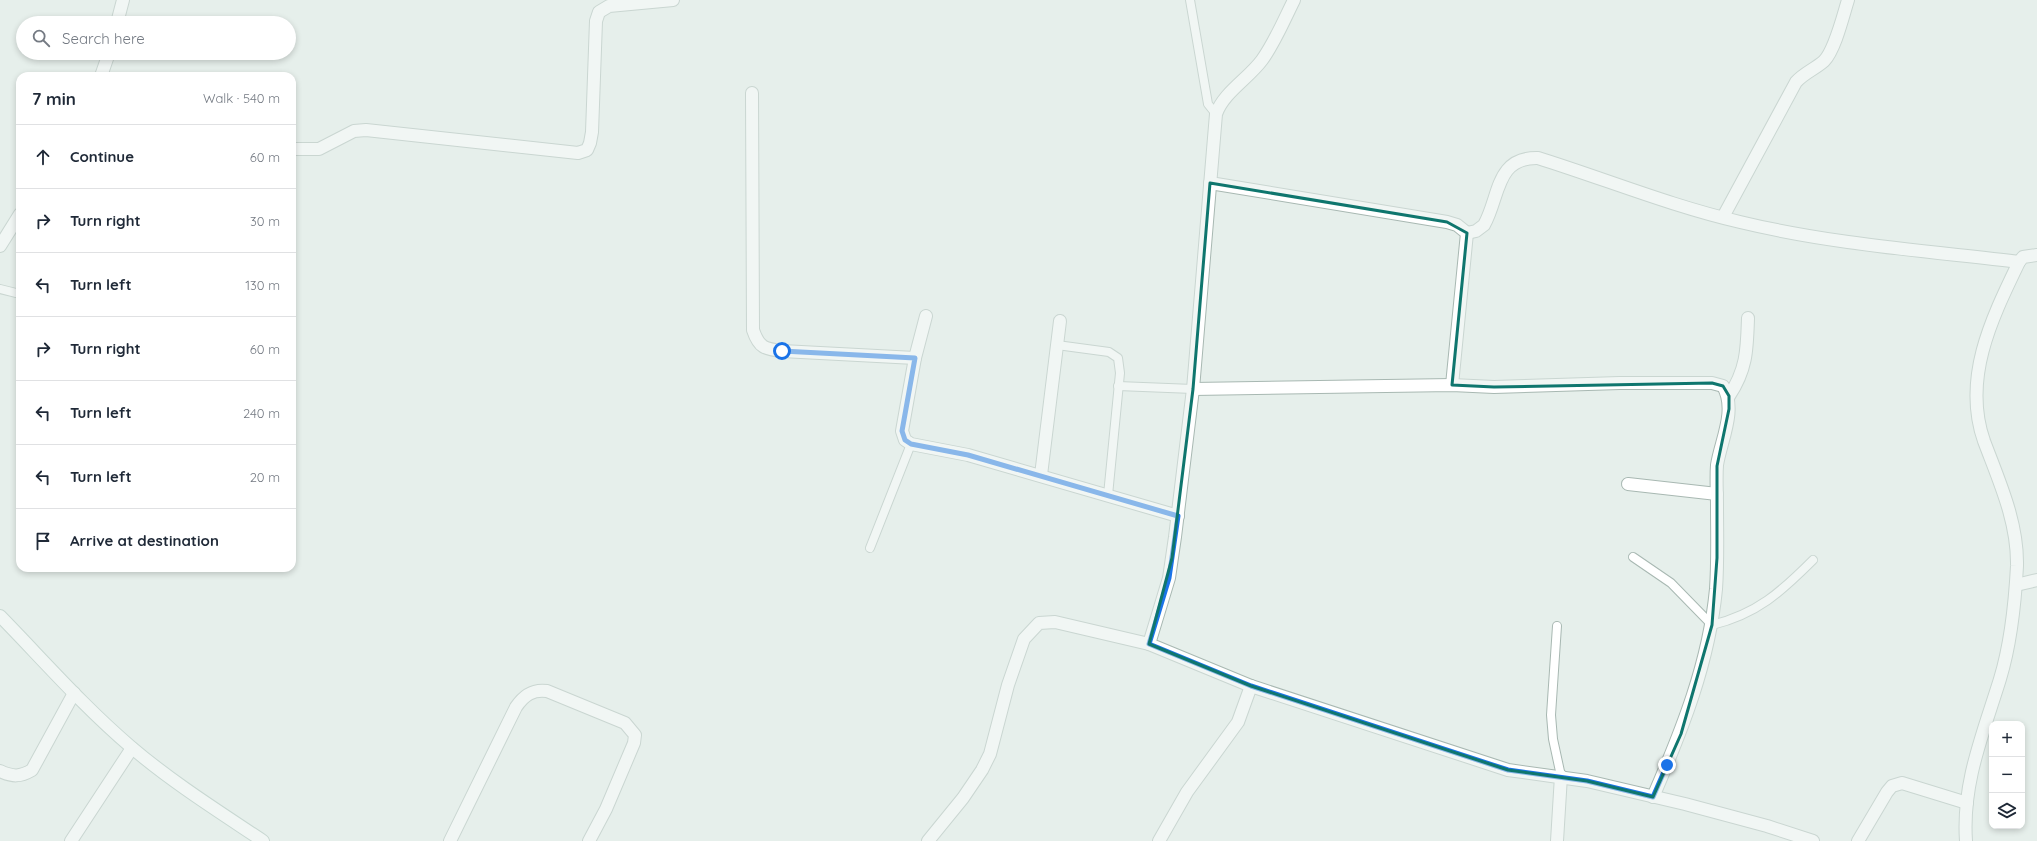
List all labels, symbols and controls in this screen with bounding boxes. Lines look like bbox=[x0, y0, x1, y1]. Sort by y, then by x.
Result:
search box bbox=[16, 16, 296, 60]
icon: search bbox=[30, 27, 52, 49]
text: Search here bbox=[62, 29, 145, 48]
text: 7 min bbox=[32, 88, 76, 109]
text: Walk · 540 m bbox=[203, 90, 280, 106]
icon: ahead bbox=[32, 146, 54, 168]
text: Continue bbox=[70, 147, 134, 166]
text: 60 m bbox=[250, 149, 280, 165]
icon: right bbox=[32, 210, 54, 232]
text: Turn right bbox=[70, 211, 141, 230]
text: 30 m bbox=[250, 213, 280, 229]
icon: left bbox=[32, 274, 54, 296]
text: Turn left bbox=[70, 275, 132, 294]
text: 130 m bbox=[245, 277, 280, 293]
icon: right bbox=[32, 338, 54, 360]
text: Turn right bbox=[70, 339, 141, 358]
text: 60 m bbox=[250, 341, 280, 357]
route start bbox=[773, 342, 791, 360]
icon: left bbox=[32, 402, 54, 424]
text: Turn left bbox=[70, 403, 132, 422]
text: 240 m bbox=[243, 405, 280, 421]
icon: left bbox=[32, 466, 54, 488]
text: Turn left bbox=[70, 467, 132, 486]
text: 20 m bbox=[250, 469, 280, 485]
icon: arrive bbox=[32, 530, 54, 552]
text: Arrive at destination bbox=[70, 531, 219, 550]
map controls bbox=[1989, 721, 2025, 829]
button: + bbox=[1989, 721, 2025, 757]
route end bbox=[1658, 756, 1676, 774]
button: − bbox=[1989, 757, 2025, 793]
button: layers bbox=[1989, 793, 2025, 829]

